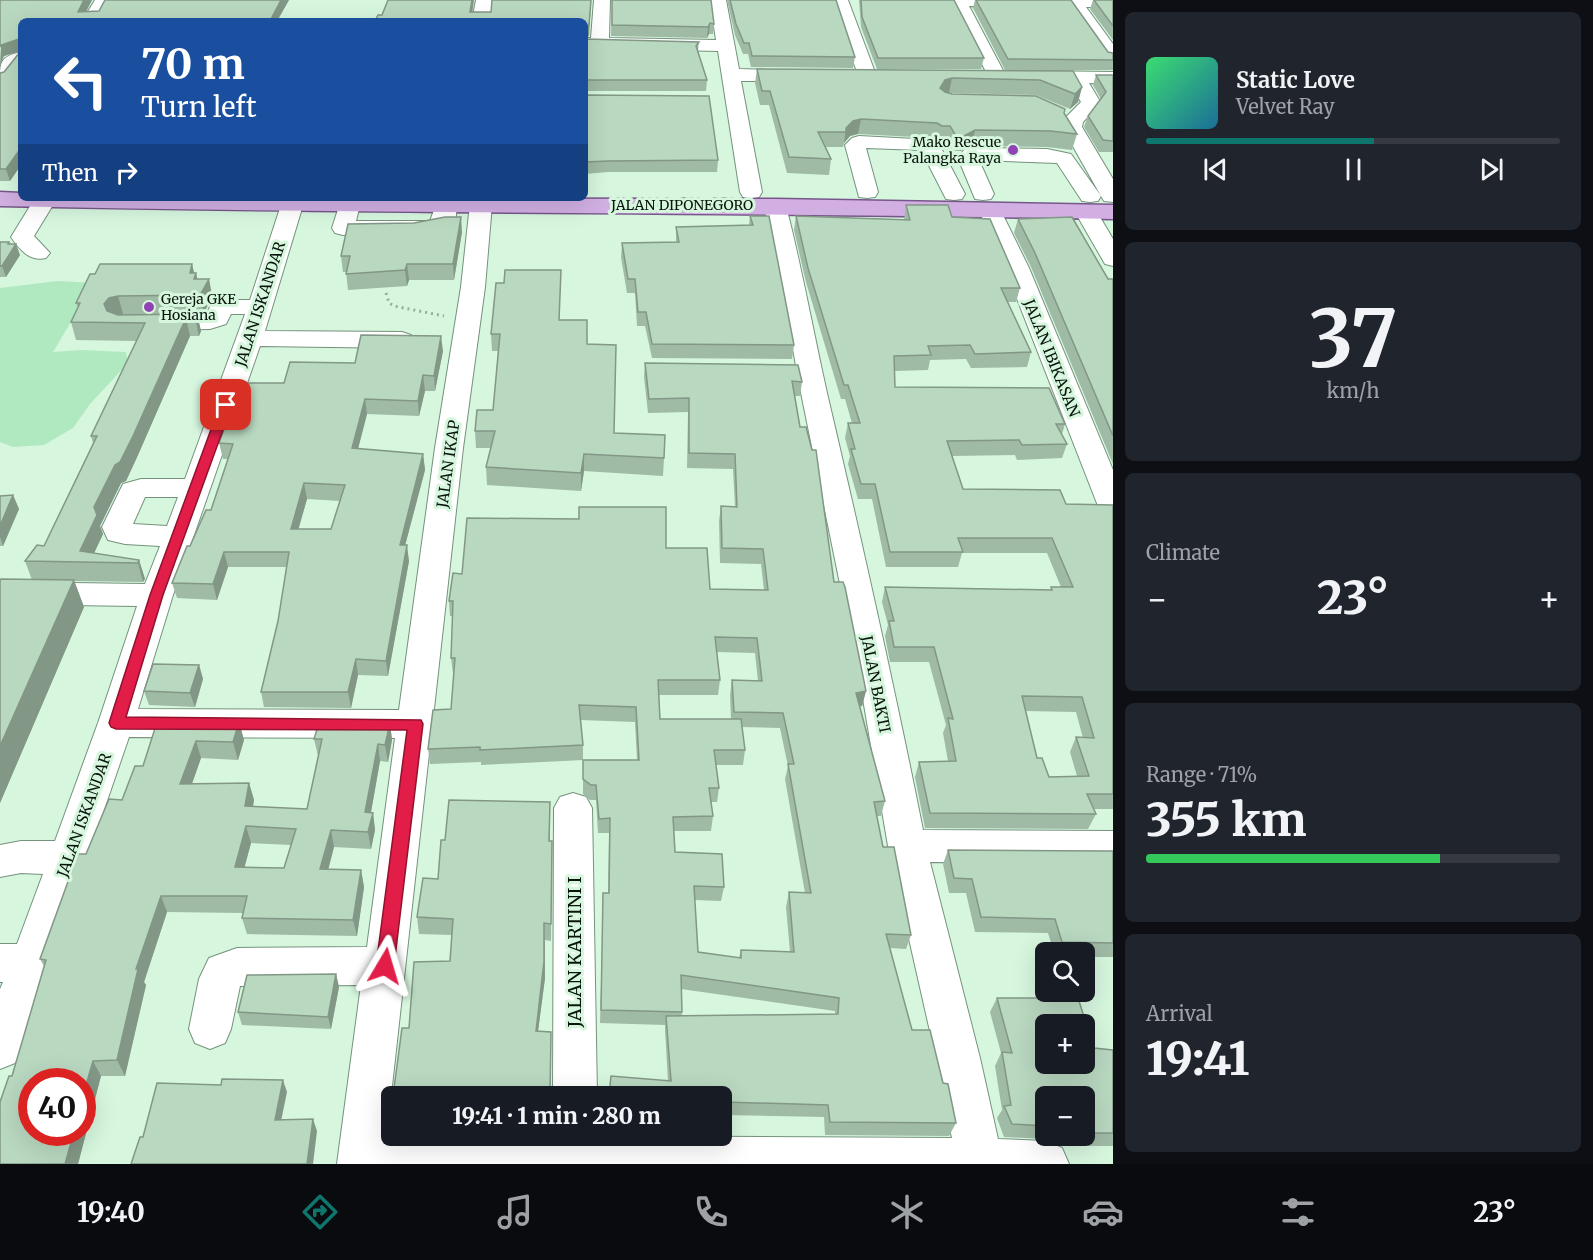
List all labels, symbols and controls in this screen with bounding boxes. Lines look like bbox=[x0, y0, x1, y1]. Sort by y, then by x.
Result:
text: 70 m bbox=[141, 38, 245, 90]
icon: left bbox=[42, 42, 120, 120]
text: Static Love bbox=[1236, 66, 1355, 94]
text: Turn left bbox=[141, 90, 256, 124]
text: Velvet Ray bbox=[1236, 94, 1335, 119]
place label: Mako Rescue Palangka Raya bbox=[903, 133, 1001, 167]
marker: Mako Rescue Palangka Raya bbox=[1006, 143, 1020, 157]
icon: previous bbox=[1199, 153, 1232, 186]
icon: pause bbox=[1337, 153, 1370, 186]
icon: next bbox=[1475, 153, 1508, 186]
icon: right bbox=[110, 156, 143, 189]
text: Then bbox=[42, 159, 98, 187]
street label: JALAN DIPONEGORO bbox=[610, 196, 753, 214]
street label: JALAN ISKANDAR bbox=[230, 238, 289, 370]
place label: Gereja GKE Hosiana bbox=[161, 290, 236, 324]
text: 37 bbox=[1309, 290, 1397, 388]
street label: JALAN IBIKASAN bbox=[1019, 295, 1084, 420]
marker: Gereja GKE Hosiana bbox=[142, 300, 156, 314]
text: km/h bbox=[1327, 378, 1379, 403]
pin bbox=[200, 379, 251, 430]
icon: arrive bbox=[209, 388, 242, 421]
street label: JALAN IKAP bbox=[432, 419, 464, 510]
text: Climate bbox=[1146, 540, 1220, 565]
text: 23° bbox=[1317, 570, 1389, 626]
text: − bbox=[1146, 579, 1168, 620]
text: + bbox=[1538, 579, 1560, 620]
street label: JALAN BAKTI bbox=[857, 633, 895, 734]
street label: JALAN ISKANDAR bbox=[52, 750, 115, 881]
text: Range · 71% bbox=[1146, 762, 1257, 787]
text: 355 km bbox=[1146, 792, 1306, 848]
street label: JALAN KARTINI I bbox=[563, 877, 586, 1028]
position arrow bbox=[353, 934, 417, 998]
map controls bbox=[1035, 942, 1095, 1146]
button: search bbox=[1035, 942, 1095, 1002]
text: Arrival bbox=[1146, 1001, 1213, 1026]
button: + bbox=[1035, 1014, 1095, 1074]
text: 19:41 bbox=[1146, 1031, 1250, 1087]
speed limit sign: 40 bbox=[18, 1068, 96, 1146]
button: − bbox=[1035, 1086, 1095, 1146]
text: 19:41 · 1 min · 280 m bbox=[452, 1102, 661, 1130]
icon: directions bbox=[299, 1191, 341, 1233]
icon: music bbox=[494, 1191, 536, 1233]
icon: phone bbox=[690, 1191, 732, 1233]
icon: climate bbox=[886, 1191, 928, 1233]
icon: car bbox=[1082, 1191, 1124, 1233]
icon: filters bbox=[1277, 1191, 1319, 1233]
text: 19:40 bbox=[77, 1195, 145, 1229]
text: 23° bbox=[1473, 1195, 1516, 1229]

